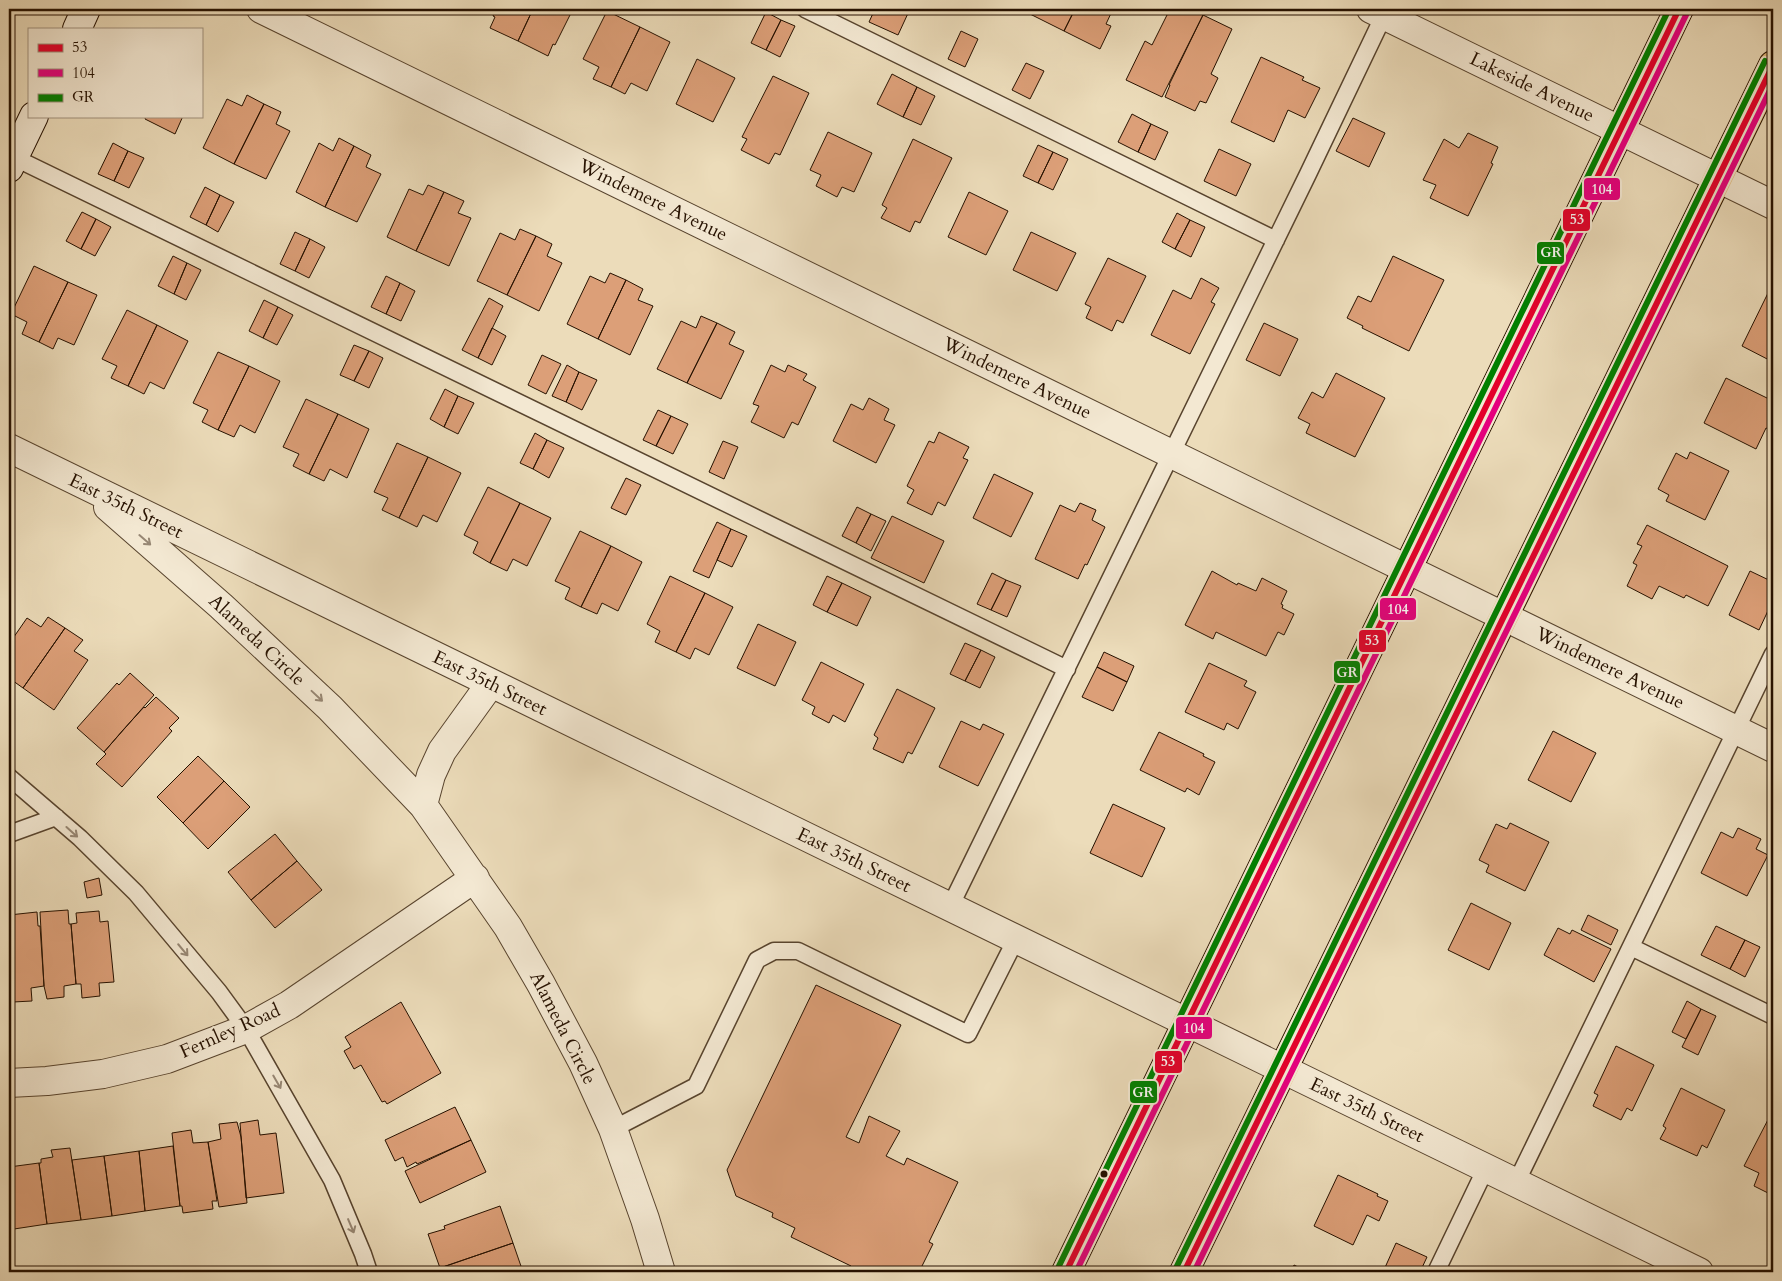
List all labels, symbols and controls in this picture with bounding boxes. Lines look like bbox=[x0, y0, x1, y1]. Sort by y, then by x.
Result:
legend bbox=[28, 28, 202, 118]
text: 53 bbox=[72, 37, 87, 57]
street label: Lakeside Avenue bbox=[1465, 46, 1599, 128]
text: 104 bbox=[72, 63, 95, 83]
text: GR bbox=[72, 87, 95, 107]
street label: Windemere Avenue bbox=[573, 152, 732, 247]
line badge: 104 bbox=[1583, 177, 1621, 201]
text: 104 bbox=[1591, 180, 1613, 199]
line badge: 53 bbox=[1562, 208, 1591, 232]
text: 53 bbox=[1570, 210, 1584, 229]
line badge: GR bbox=[1536, 241, 1565, 265]
text: GR bbox=[1540, 243, 1563, 262]
street label: Windemere Avenue bbox=[937, 330, 1096, 425]
street label: East 35th Street bbox=[65, 467, 187, 545]
one-way arrow bbox=[138, 534, 151, 545]
street label: Alameda Circle bbox=[203, 588, 311, 692]
line badge: 104 bbox=[1379, 597, 1417, 621]
text: 104 bbox=[1387, 600, 1409, 619]
street label: Windemere Avenue bbox=[1530, 620, 1689, 715]
line badge: 53 bbox=[1358, 629, 1387, 653]
text: 53 bbox=[1365, 631, 1379, 650]
street label: East 35th Street bbox=[429, 644, 551, 722]
line badge: GR bbox=[1333, 660, 1361, 684]
text: GR bbox=[1336, 663, 1359, 682]
one-way arrow bbox=[311, 690, 323, 702]
street label: East 35th Street bbox=[793, 821, 915, 899]
one-way arrow bbox=[66, 826, 79, 838]
one-way arrow bbox=[178, 943, 189, 956]
street label: Alameda Circle bbox=[523, 967, 603, 1089]
street label: Fernley Road bbox=[176, 997, 284, 1065]
line badge: 104 bbox=[1175, 1016, 1213, 1040]
text: 104 bbox=[1183, 1019, 1205, 1038]
line badge: 53 bbox=[1154, 1050, 1183, 1074]
text: 53 bbox=[1161, 1052, 1175, 1071]
street label: East 35th Street bbox=[1306, 1071, 1428, 1149]
one-way arrow bbox=[272, 1075, 282, 1090]
line badge: GR bbox=[1129, 1080, 1158, 1104]
text: GR bbox=[1132, 1083, 1155, 1102]
unlabelled marker bbox=[1099, 1169, 1109, 1179]
one-way arrow bbox=[348, 1219, 357, 1234]

